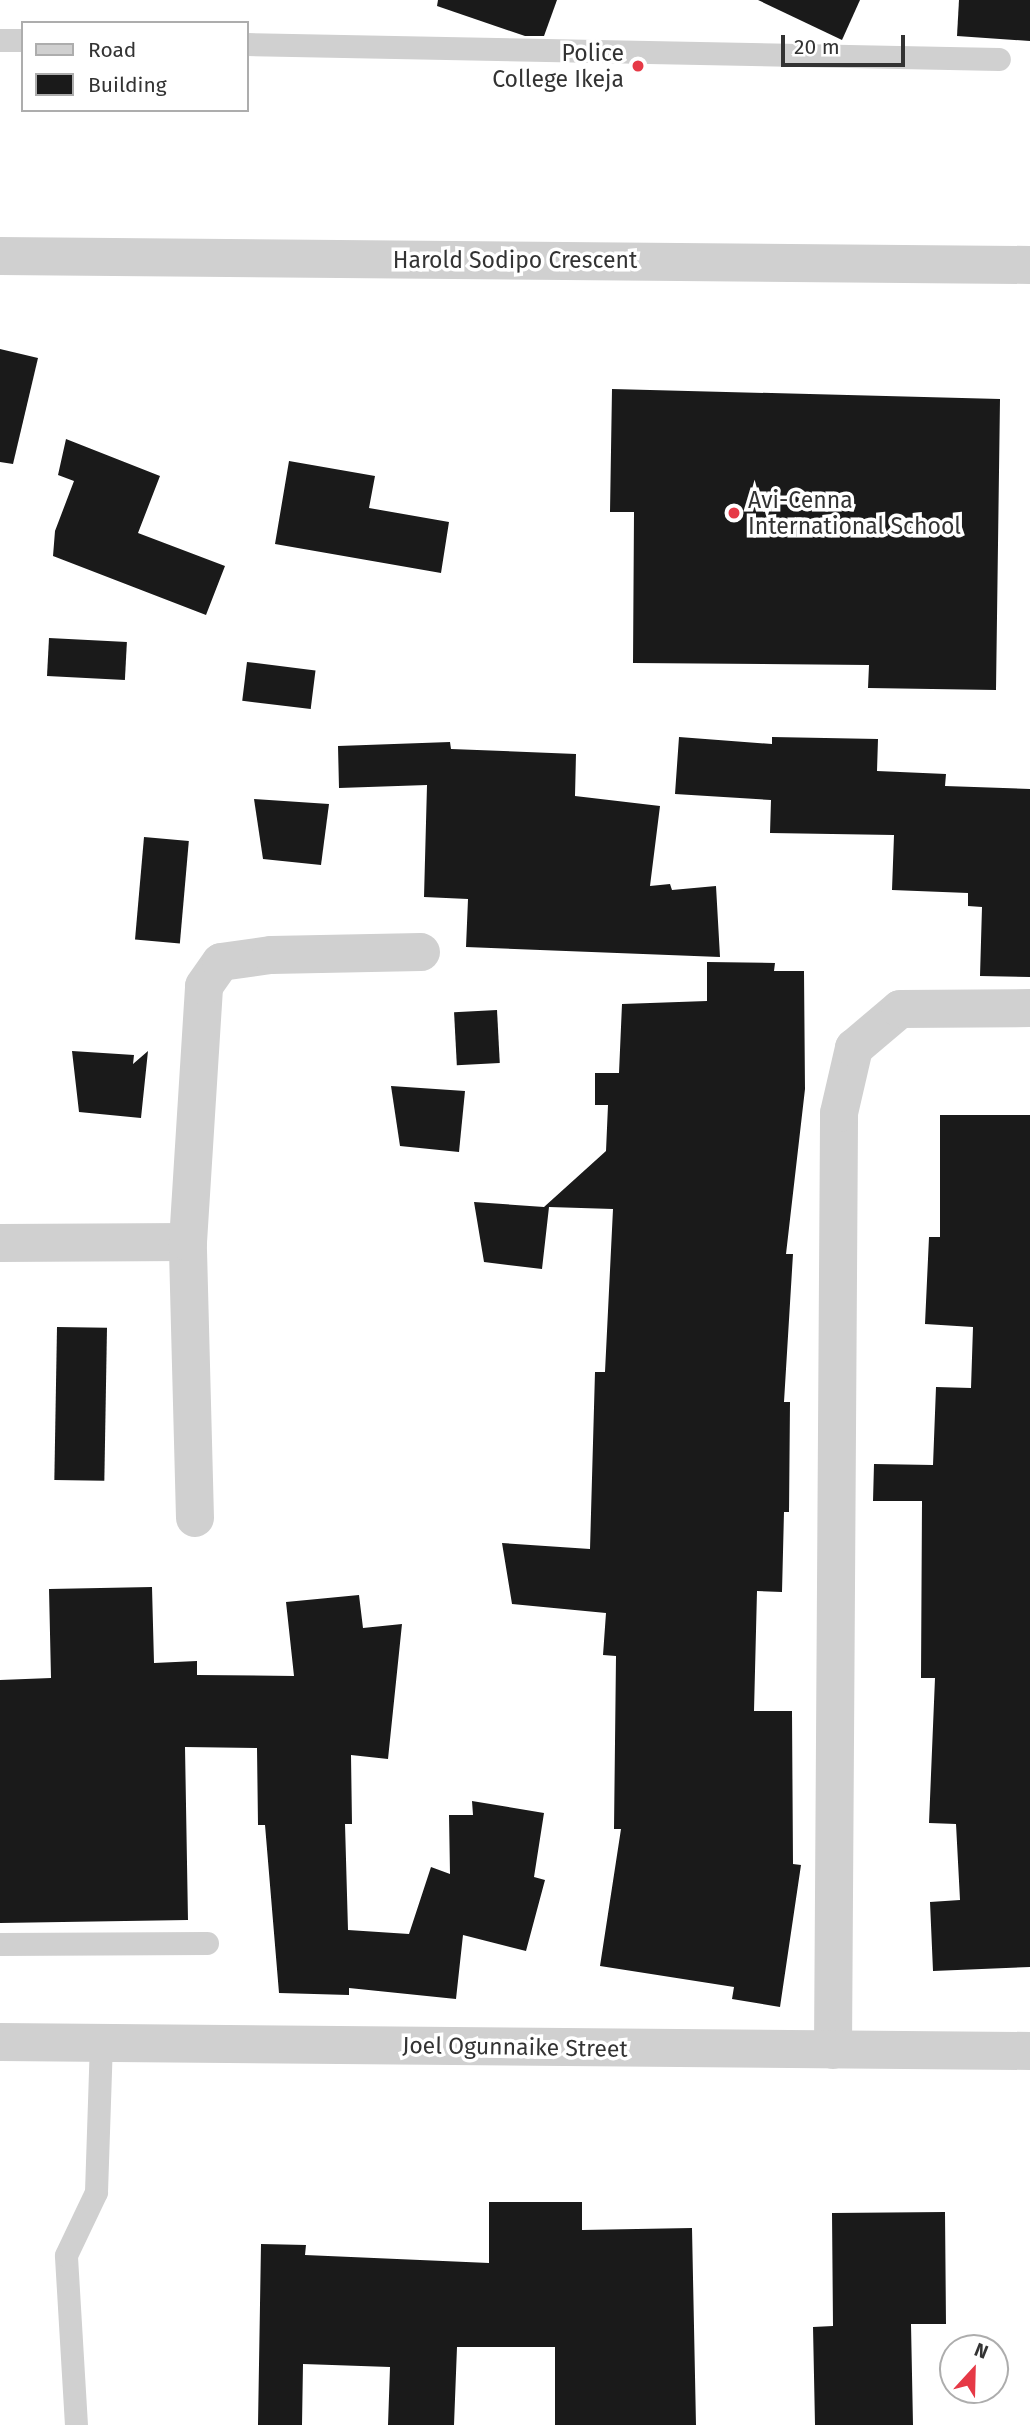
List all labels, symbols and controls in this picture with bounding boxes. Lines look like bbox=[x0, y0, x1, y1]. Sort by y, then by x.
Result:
legend bbox=[21, 21, 248, 112]
scale bar bbox=[785, 21, 909, 65]
text: 20 m bbox=[794, 34, 840, 60]
text: Road bbox=[88, 37, 136, 63]
place label: Police College Ikeja bbox=[492, 39, 624, 93]
marker: Police College Ikeja bbox=[630, 58, 646, 74]
text: Building bbox=[88, 72, 167, 98]
street label: Harold Sodipo Crescent bbox=[393, 246, 637, 274]
place label: Avi-Cenna International School bbox=[748, 486, 961, 540]
marker: Avi-Cenna International School bbox=[726, 505, 742, 521]
street label: Joel Ogunnaike Street bbox=[402, 2031, 628, 2063]
north arrow bbox=[939, 2334, 1009, 2404]
text: N bbox=[971, 2338, 991, 2364]

